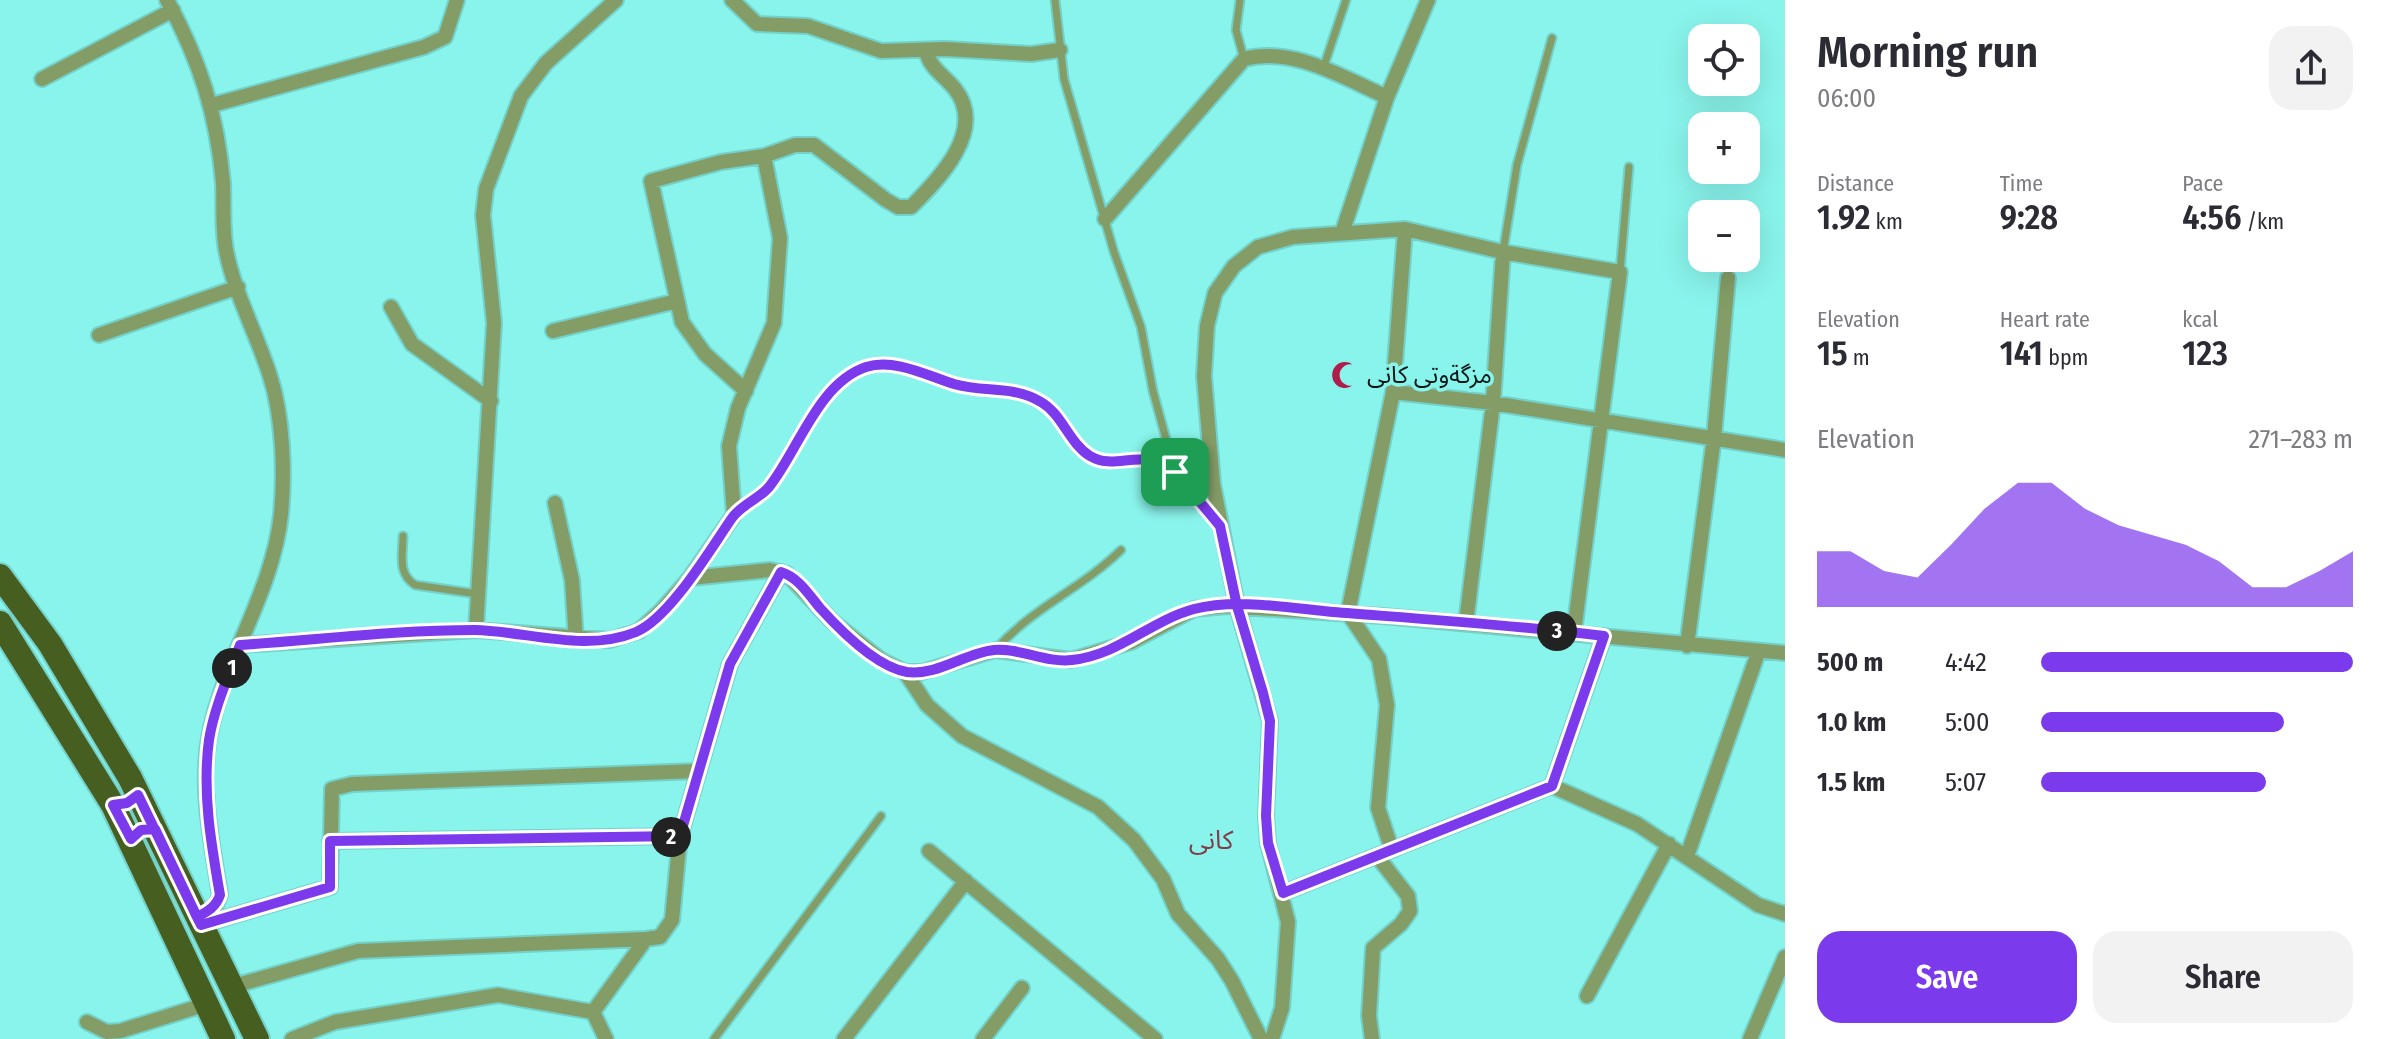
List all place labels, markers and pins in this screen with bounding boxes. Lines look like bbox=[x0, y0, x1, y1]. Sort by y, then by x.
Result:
mosque icon: مزگةوتی کانی bbox=[1330, 360, 1360, 390]
place label: مزگةوتی کانی bbox=[1367, 361, 1492, 389]
pin bbox=[1141, 438, 1209, 506]
pin: 3 bbox=[1537, 611, 1577, 651]
pin: 1 bbox=[212, 648, 252, 688]
pin: 2 bbox=[651, 817, 691, 857]

